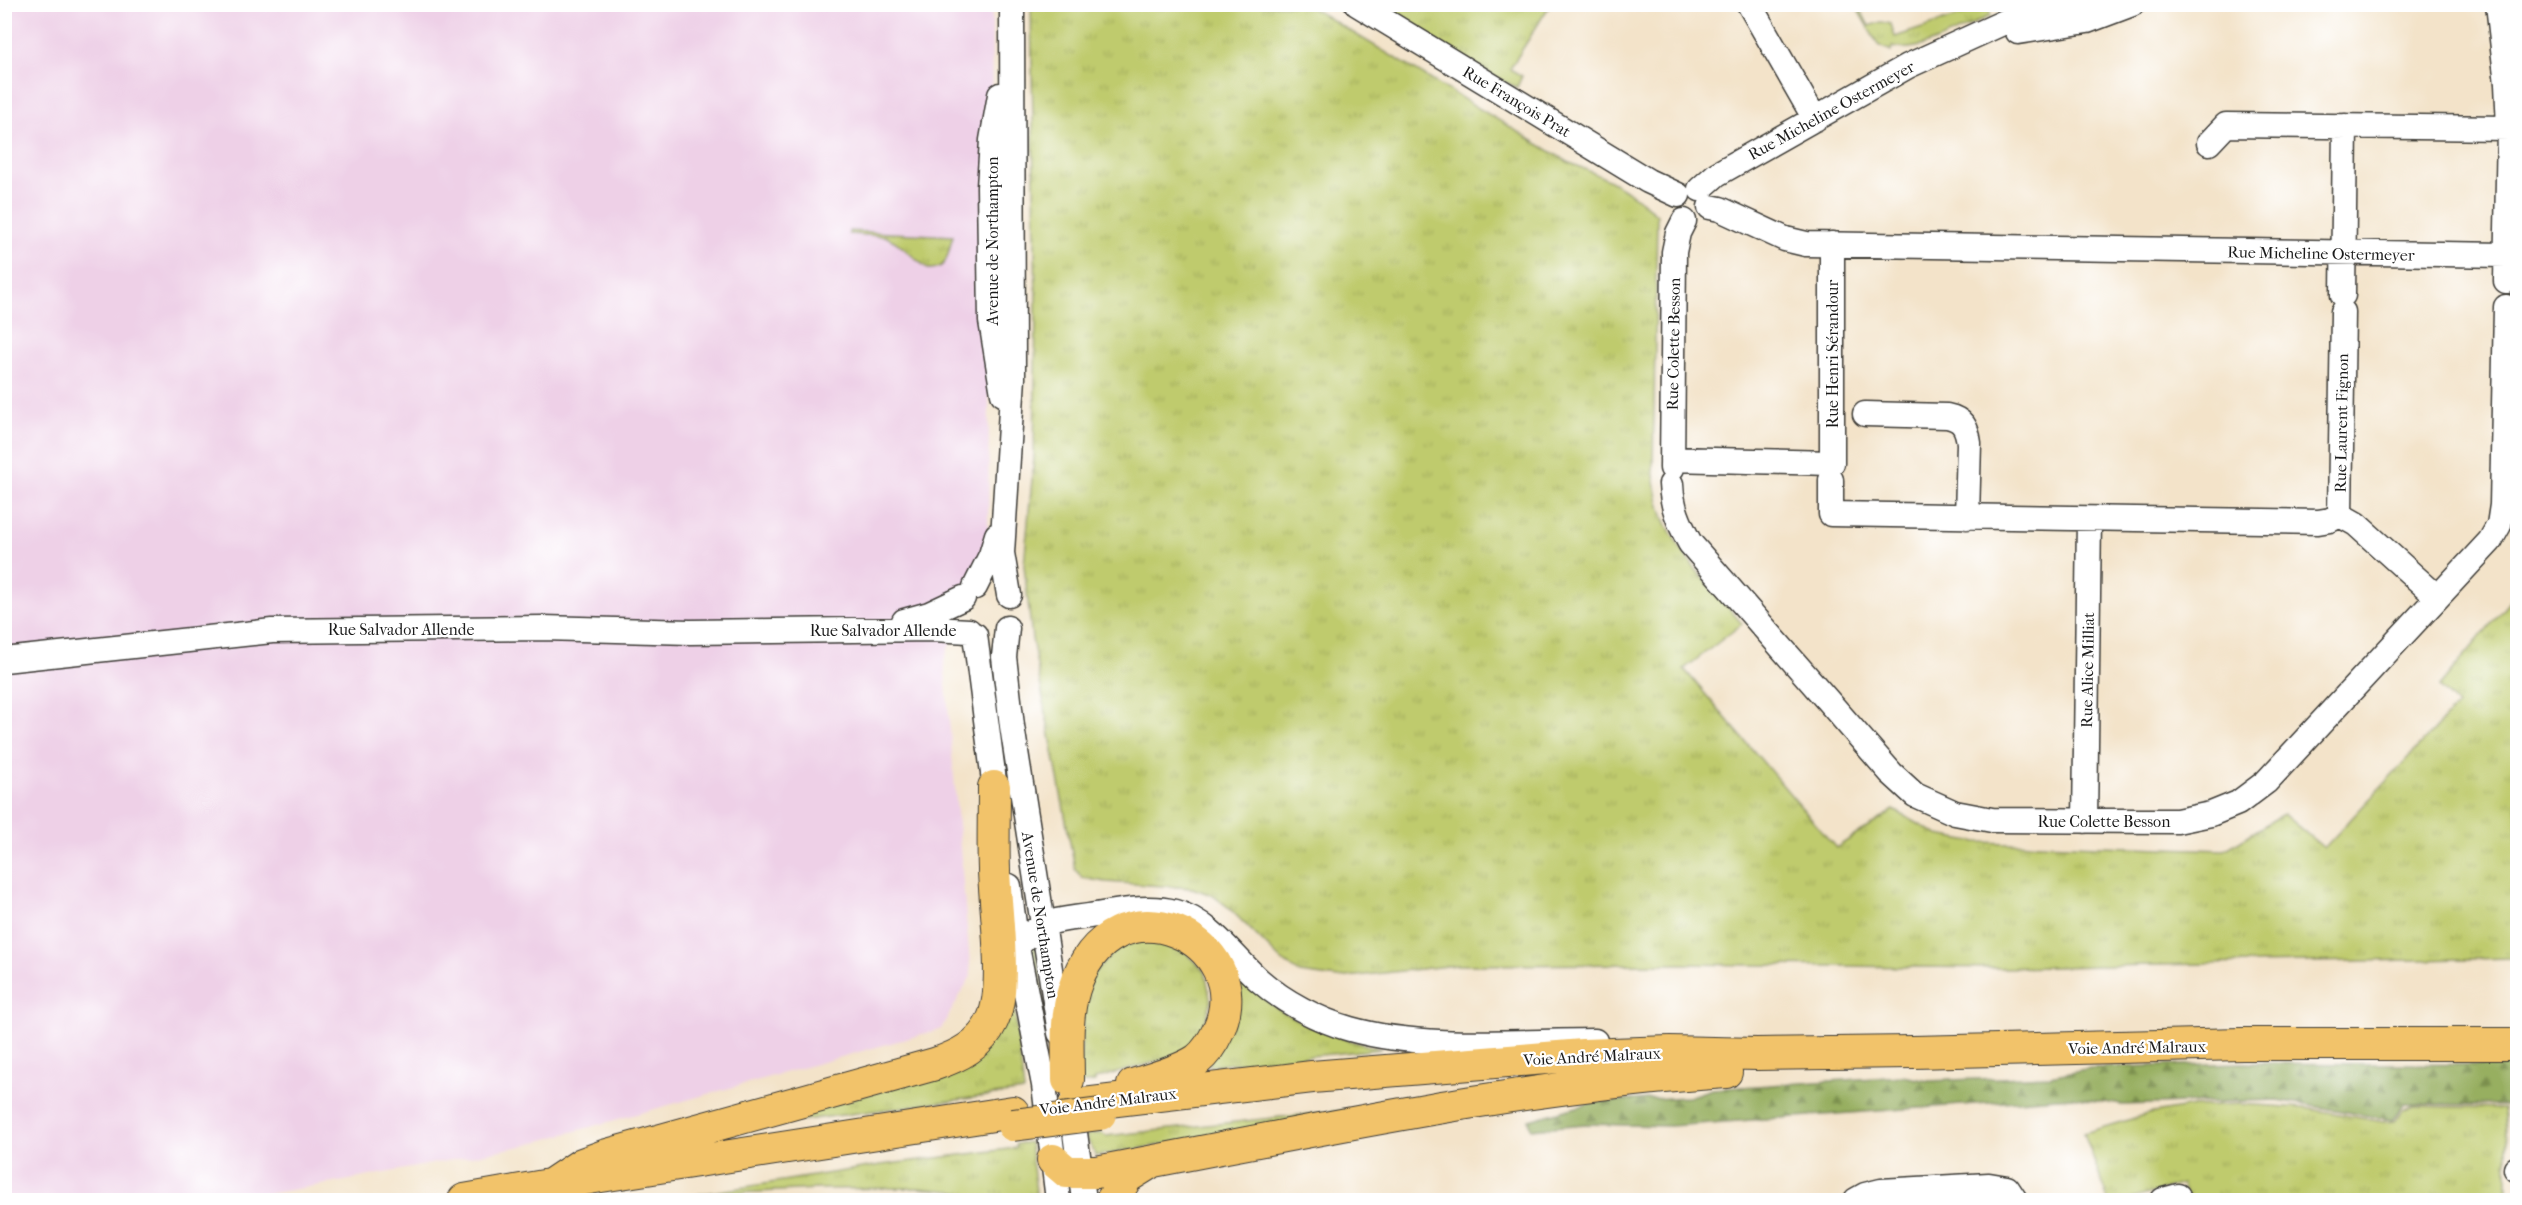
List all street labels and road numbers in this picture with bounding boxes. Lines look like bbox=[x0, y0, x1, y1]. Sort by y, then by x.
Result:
street label: Rue Micheline Ostermeyer bbox=[1745, 57, 1918, 164]
street label: Rue François Prat bbox=[1459, 62, 1574, 141]
street label: Avenue de Northampton bbox=[983, 156, 1002, 326]
street label: Rue Micheline Ostermeyer bbox=[2227, 242, 2415, 265]
street label: Rue Colette Besson bbox=[1663, 277, 1684, 411]
street label: Rue Henri Sérandour bbox=[1823, 280, 1842, 428]
street label: Rue Laurent Fignon bbox=[2331, 353, 2352, 493]
street label: Rue Alice Milliat bbox=[2077, 612, 2098, 728]
street label: Rue Salvador Allende bbox=[328, 620, 474, 639]
street label: Rue Salvador Allende bbox=[810, 621, 956, 640]
street label: Rue Colette Besson bbox=[2038, 812, 2171, 831]
street label: Avenue de Northampton bbox=[1018, 829, 1063, 1001]
street label: Voie André Malraux bbox=[2067, 1037, 2207, 1058]
street label: Voie André Malraux bbox=[1522, 1043, 1662, 1070]
street label: Voie André Malraux bbox=[1038, 1084, 1178, 1119]

